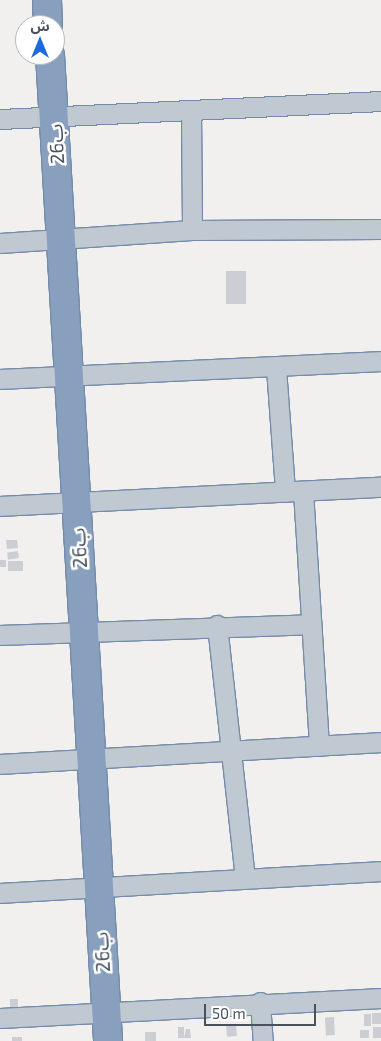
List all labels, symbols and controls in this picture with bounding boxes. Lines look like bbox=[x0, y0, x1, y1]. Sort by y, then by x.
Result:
north arrow bbox=[15, 15, 65, 65]
text: ش bbox=[30, 17, 50, 34]
street label: 26ب bbox=[44, 123, 68, 165]
street label: 26ب bbox=[67, 527, 91, 569]
street label: 26ب bbox=[90, 931, 114, 973]
scale bar bbox=[206, 994, 318, 1026]
text: 50 m bbox=[212, 1004, 246, 1022]

